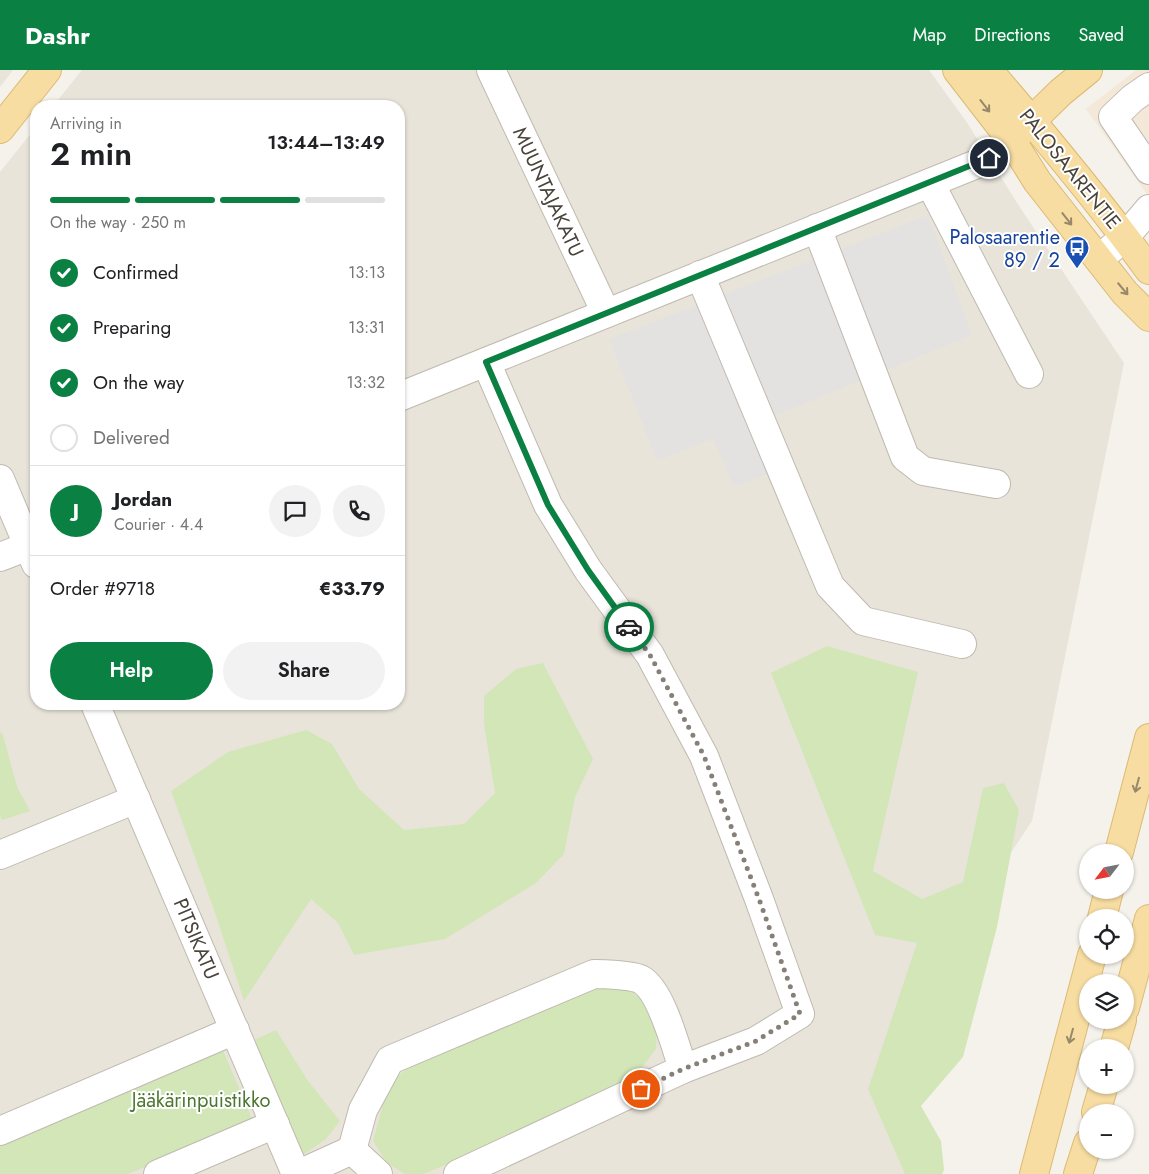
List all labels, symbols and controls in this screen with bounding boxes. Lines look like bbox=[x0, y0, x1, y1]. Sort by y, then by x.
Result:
text: Dashr bbox=[25, 18, 90, 53]
text: Map bbox=[913, 22, 946, 48]
text: Directions bbox=[974, 22, 1050, 48]
text: Saved bbox=[1078, 22, 1124, 48]
one-way arrow bbox=[980, 99, 990, 113]
street label: PALOSAARENTIE bbox=[1012, 102, 1128, 236]
text: Arriving in bbox=[50, 112, 122, 135]
street label: MUUNTAJAKATU bbox=[505, 122, 591, 262]
text: 13:44–13:49 bbox=[267, 129, 385, 156]
text: 2 min bbox=[50, 131, 132, 177]
pin bbox=[968, 137, 1010, 179]
icon: home bbox=[975, 144, 1003, 172]
text: On the way · 250 m bbox=[50, 211, 186, 234]
one-way arrow bbox=[1062, 212, 1073, 225]
place label: Palosaarentie 89 / 2 bbox=[950, 223, 1060, 275]
bus stop icon: Palosaarentie 89 / 2 bbox=[1064, 235, 1090, 269]
icon: check bbox=[50, 259, 78, 287]
text: Confirmed bbox=[93, 259, 179, 286]
text: 13:13 bbox=[348, 261, 385, 284]
one-way arrow bbox=[1117, 283, 1128, 296]
icon: check bbox=[50, 314, 78, 342]
text: Preparing bbox=[93, 314, 171, 341]
text: 13:31 bbox=[348, 316, 385, 339]
icon: check bbox=[50, 369, 78, 397]
text: On the way bbox=[93, 369, 184, 396]
text: 13:32 bbox=[346, 371, 385, 394]
text: Delivered bbox=[93, 424, 170, 451]
button: chat bbox=[269, 485, 321, 537]
button: phone bbox=[333, 485, 385, 537]
text: Jordan bbox=[114, 486, 172, 513]
text: J bbox=[73, 497, 79, 524]
text: Courier · 4.4 bbox=[114, 513, 203, 536]
text: Order #9718 bbox=[50, 575, 155, 602]
text: €33.79 bbox=[319, 575, 385, 602]
courier bbox=[604, 602, 654, 652]
icon: car bbox=[615, 613, 643, 641]
button: Help bbox=[50, 642, 213, 700]
button: Share bbox=[223, 642, 385, 700]
one-way arrow bbox=[1132, 776, 1141, 792]
north arrow bbox=[1079, 844, 1134, 899]
map controls bbox=[1079, 844, 1134, 1159]
street label: PITSIKATU bbox=[166, 894, 226, 984]
button: locate bbox=[1079, 909, 1134, 964]
button: layers bbox=[1079, 974, 1134, 1029]
one-way arrow bbox=[1066, 1028, 1076, 1044]
button: + bbox=[1079, 1039, 1134, 1094]
pin bbox=[620, 1068, 662, 1110]
icon: bag bbox=[627, 1075, 655, 1103]
park label: Jääkärinpuistikko bbox=[129, 1086, 270, 1115]
button: − bbox=[1079, 1104, 1134, 1159]

